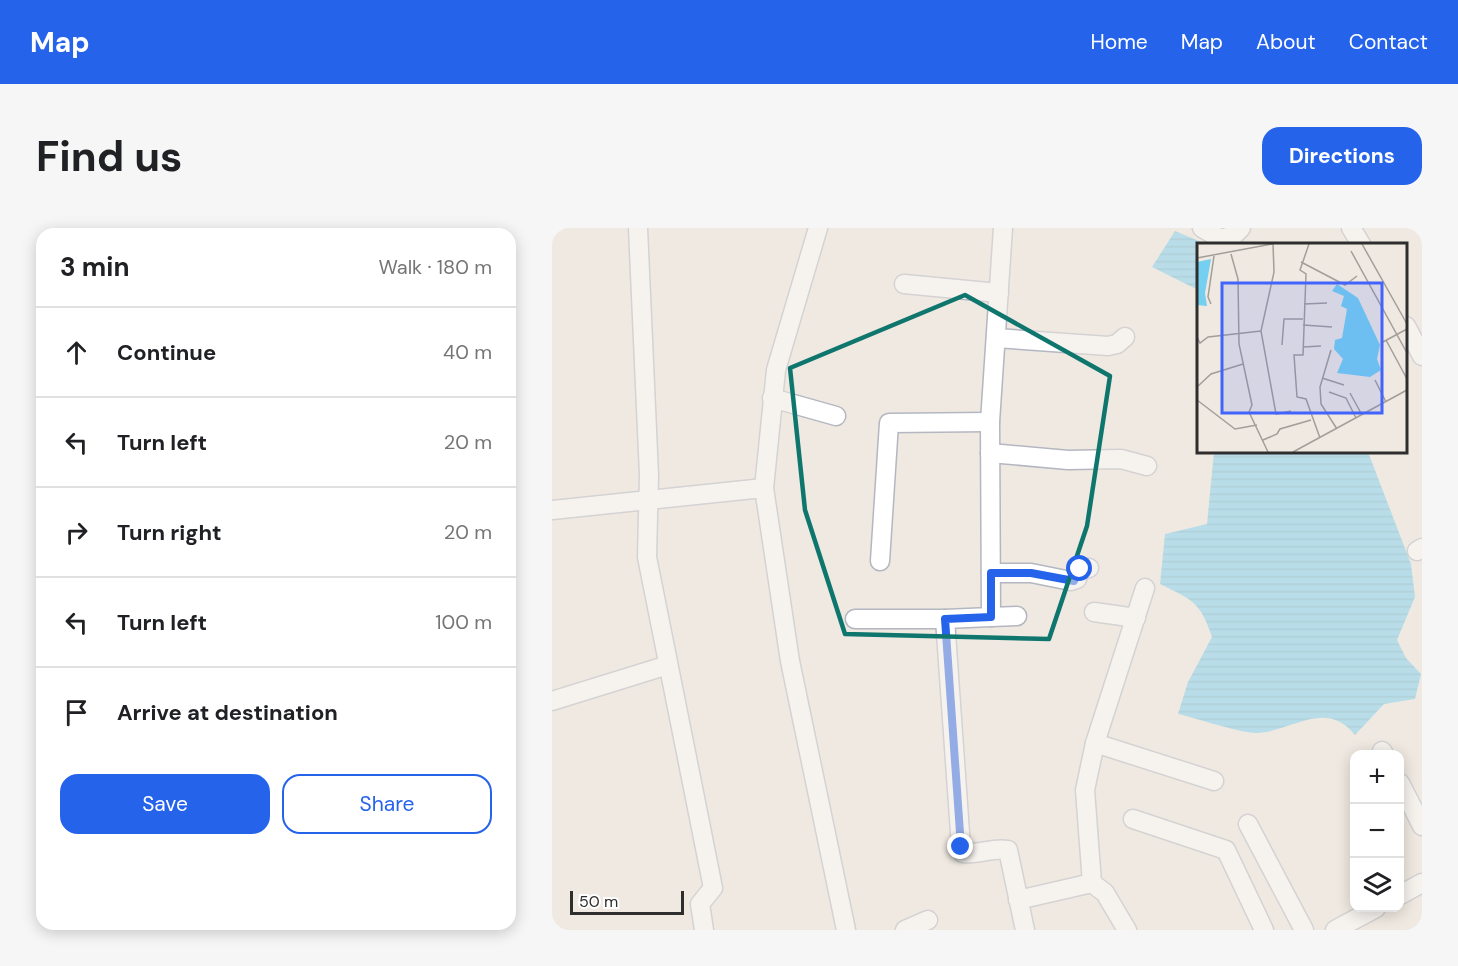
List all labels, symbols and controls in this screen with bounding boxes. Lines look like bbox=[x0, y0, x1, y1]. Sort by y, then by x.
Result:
text: Map bbox=[30, 24, 90, 61]
text: Home bbox=[1090, 28, 1148, 56]
text: Map bbox=[1181, 28, 1223, 56]
text: About bbox=[1256, 28, 1316, 56]
text: Contact bbox=[1349, 28, 1428, 56]
button: Directions bbox=[1262, 127, 1422, 185]
text: Find us bbox=[36, 129, 182, 184]
inset map bbox=[1197, 243, 1407, 453]
text: 3 min bbox=[60, 250, 129, 284]
text: Walk · 180 m bbox=[378, 254, 492, 280]
icon: ahead bbox=[60, 336, 93, 369]
text: Continue bbox=[117, 338, 216, 367]
text: 40 m bbox=[443, 339, 492, 365]
icon: left bbox=[60, 426, 93, 459]
text: Turn left bbox=[117, 428, 207, 457]
text: 20 m bbox=[444, 429, 492, 455]
icon: right bbox=[60, 516, 93, 549]
text: Turn right bbox=[117, 518, 222, 547]
text: 20 m bbox=[444, 519, 492, 545]
route start bbox=[1066, 555, 1092, 581]
icon: left bbox=[60, 606, 93, 639]
text: Turn left bbox=[117, 608, 207, 637]
text: 100 m bbox=[435, 609, 492, 635]
icon: arrive bbox=[60, 696, 93, 729]
text: Arrive at destination bbox=[117, 698, 338, 727]
map controls bbox=[1350, 750, 1404, 912]
button: + bbox=[1350, 750, 1404, 804]
button: Save bbox=[60, 774, 270, 834]
button: Share bbox=[282, 774, 492, 834]
button: − bbox=[1350, 804, 1404, 858]
route end bbox=[947, 833, 973, 859]
button: layers bbox=[1350, 858, 1404, 912]
scale bar bbox=[570, 888, 684, 916]
text: 50 m bbox=[579, 891, 618, 912]

